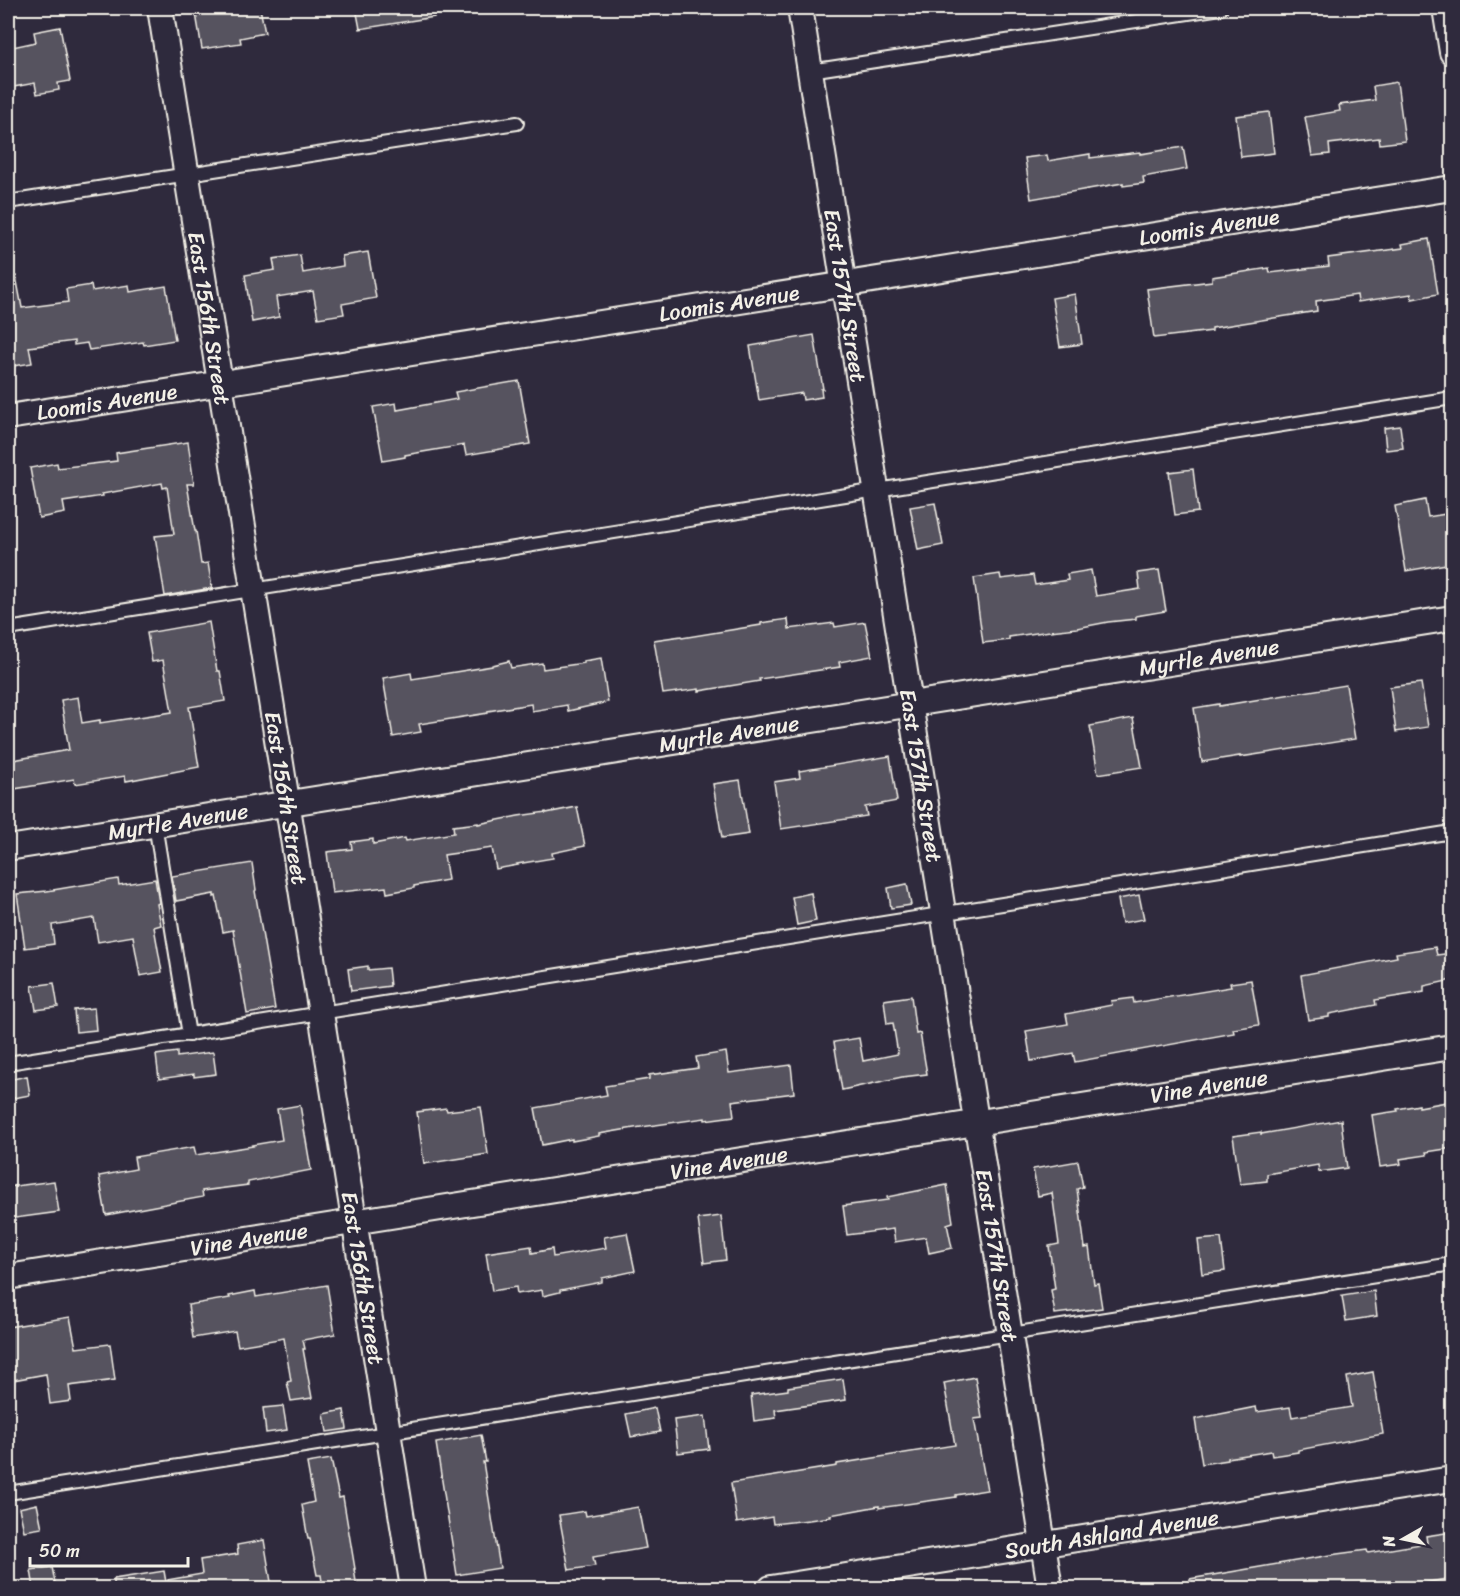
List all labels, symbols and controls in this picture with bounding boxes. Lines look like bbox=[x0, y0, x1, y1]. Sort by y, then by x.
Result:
street label: Loomis Avenue bbox=[1136, 197, 1282, 257]
street label: East 157th Street bbox=[812, 206, 878, 385]
street label: East 156th Street bbox=[176, 229, 242, 408]
street label: Loomis Avenue bbox=[656, 273, 802, 334]
street label: Loomis Avenue bbox=[34, 371, 180, 432]
street label: Myrtle Avenue bbox=[1136, 627, 1282, 688]
street label: East 157th Street bbox=[888, 686, 954, 865]
street label: Myrtle Avenue bbox=[656, 703, 802, 764]
street label: East 156th Street bbox=[253, 709, 319, 888]
street label: Myrtle Avenue bbox=[105, 791, 251, 852]
street label: Vine Avenue bbox=[1147, 1058, 1270, 1115]
street label: Vine Avenue bbox=[667, 1134, 791, 1191]
street label: East 157th Street bbox=[964, 1166, 1030, 1345]
street label: East 156th Street bbox=[330, 1188, 396, 1368]
street label: Vine Avenue bbox=[188, 1211, 311, 1268]
street label: South Ashland Avenue bbox=[1002, 1498, 1222, 1570]
north arrow bbox=[1373, 1509, 1433, 1569]
scale bar bbox=[30, 1530, 188, 1568]
text: N bbox=[1373, 1533, 1404, 1550]
text: 50 m bbox=[39, 1535, 80, 1567]

